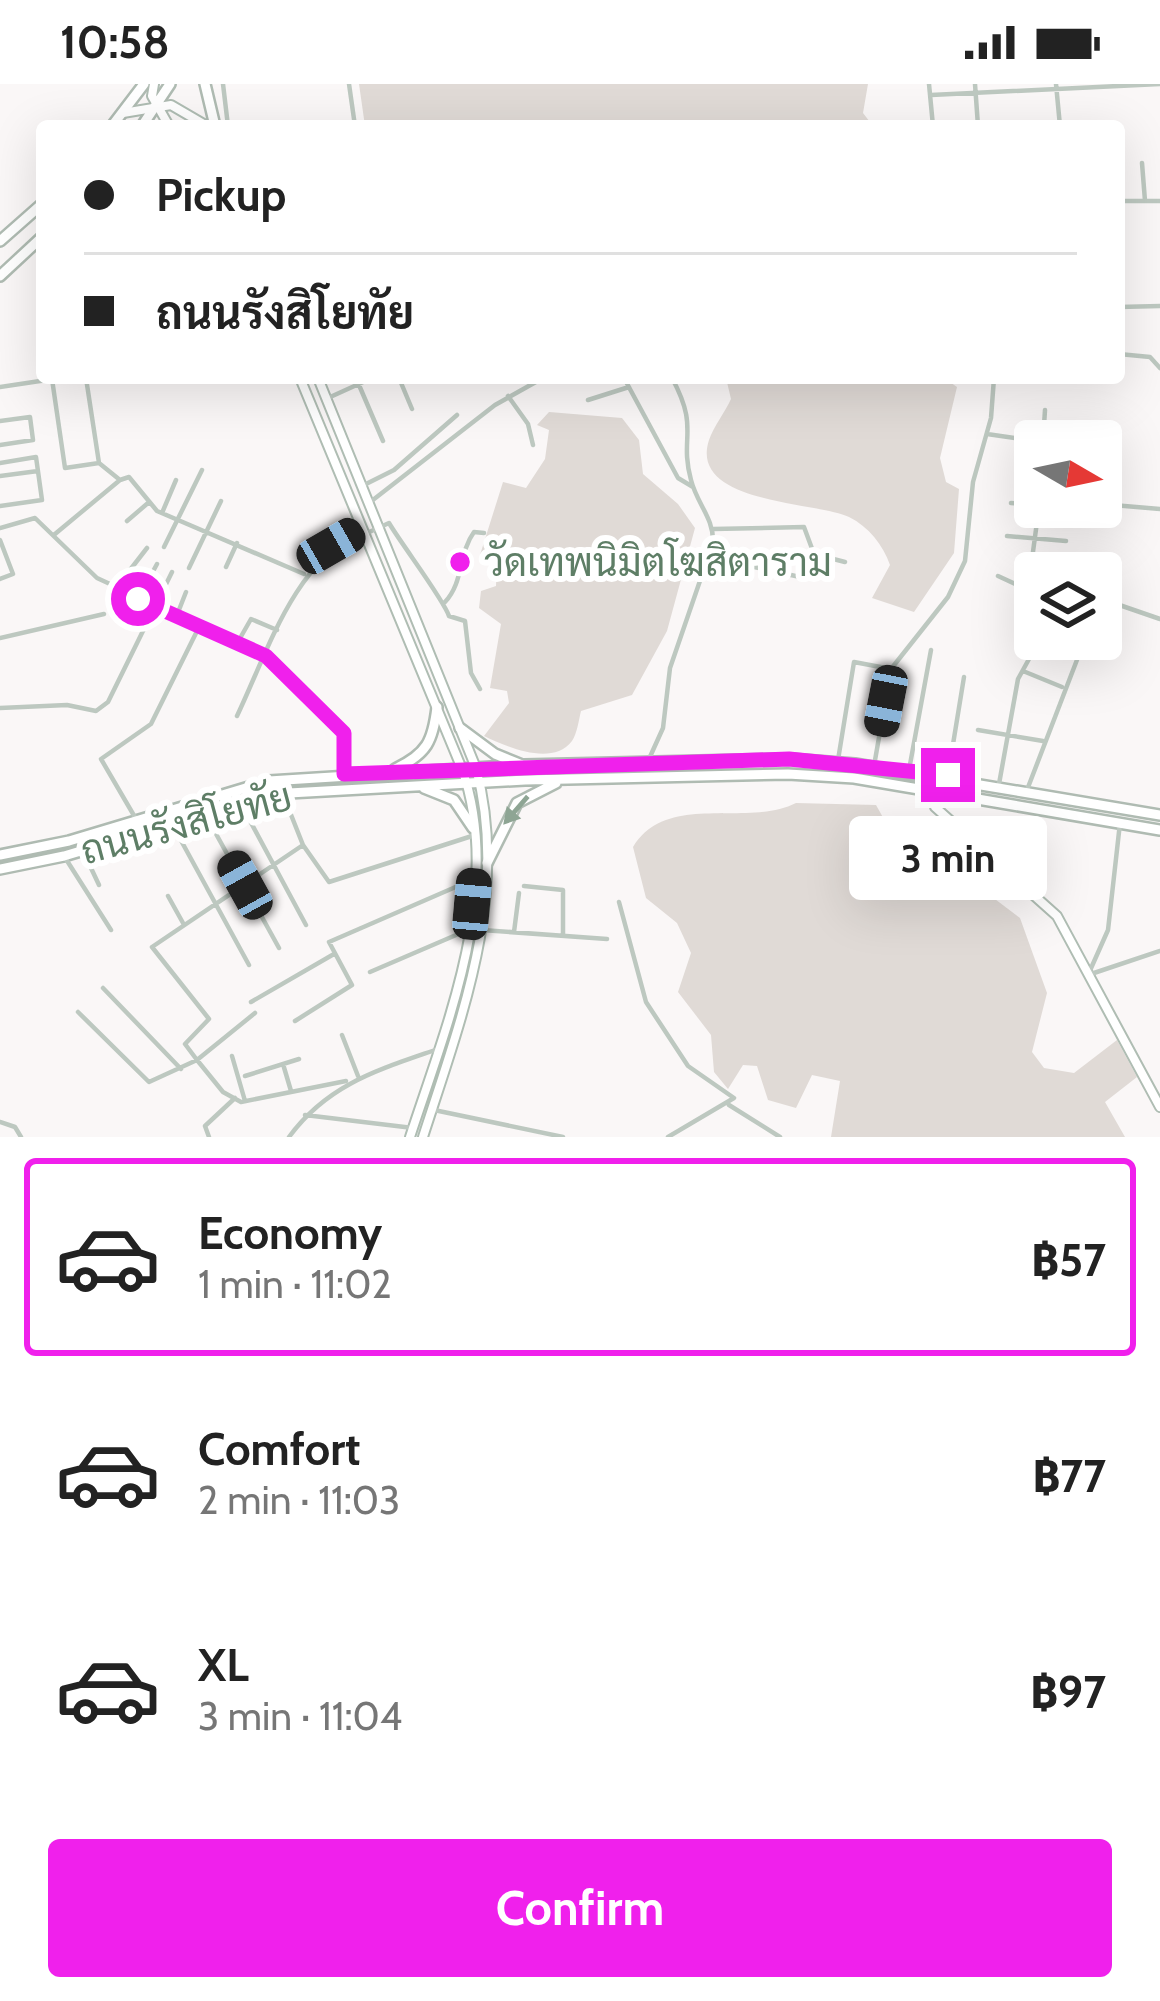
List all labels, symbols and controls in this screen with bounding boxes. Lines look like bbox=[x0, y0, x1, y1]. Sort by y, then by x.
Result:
text: 10:58 bbox=[60, 15, 170, 69]
text: Pickup bbox=[156, 168, 286, 222]
text: ถนนรังสิโยทัย bbox=[156, 286, 414, 340]
north arrow bbox=[1014, 420, 1122, 528]
map controls bbox=[1014, 420, 1122, 660]
car bbox=[291, 512, 371, 580]
place label: วัดเทพนิมิตโฆสิตาราม bbox=[484, 537, 832, 586]
marker: วัดเทพนิมิตโฆสิตาราม bbox=[447, 549, 473, 575]
button: layers bbox=[1014, 552, 1122, 660]
route start bbox=[111, 572, 165, 626]
car bbox=[861, 662, 911, 740]
route end bbox=[921, 748, 975, 802]
street label: ถนนรังสิโยทัย bbox=[75, 771, 297, 874]
one-way arrow bbox=[503, 794, 529, 824]
callout: 3 min bbox=[849, 817, 1047, 901]
text: 3 min bbox=[901, 834, 995, 882]
car bbox=[212, 845, 278, 925]
car bbox=[451, 867, 493, 941]
icon: car bbox=[54, 1203, 162, 1311]
text: Economy bbox=[198, 1206, 382, 1260]
text: ฿57 bbox=[1032, 1233, 1106, 1287]
text: 1 min · 11:02 bbox=[198, 1260, 392, 1308]
icon: car bbox=[54, 1419, 162, 1527]
text: Comfort bbox=[198, 1422, 361, 1476]
text: ฿77 bbox=[1033, 1449, 1106, 1503]
text: 2 min · 11:03 bbox=[198, 1476, 400, 1524]
icon: car bbox=[54, 1635, 162, 1743]
text: XL bbox=[198, 1638, 249, 1692]
text: ฿97 bbox=[1030, 1665, 1106, 1719]
text: 3 min · 11:04 bbox=[198, 1692, 402, 1740]
button: Confirm bbox=[48, 1839, 1112, 1977]

